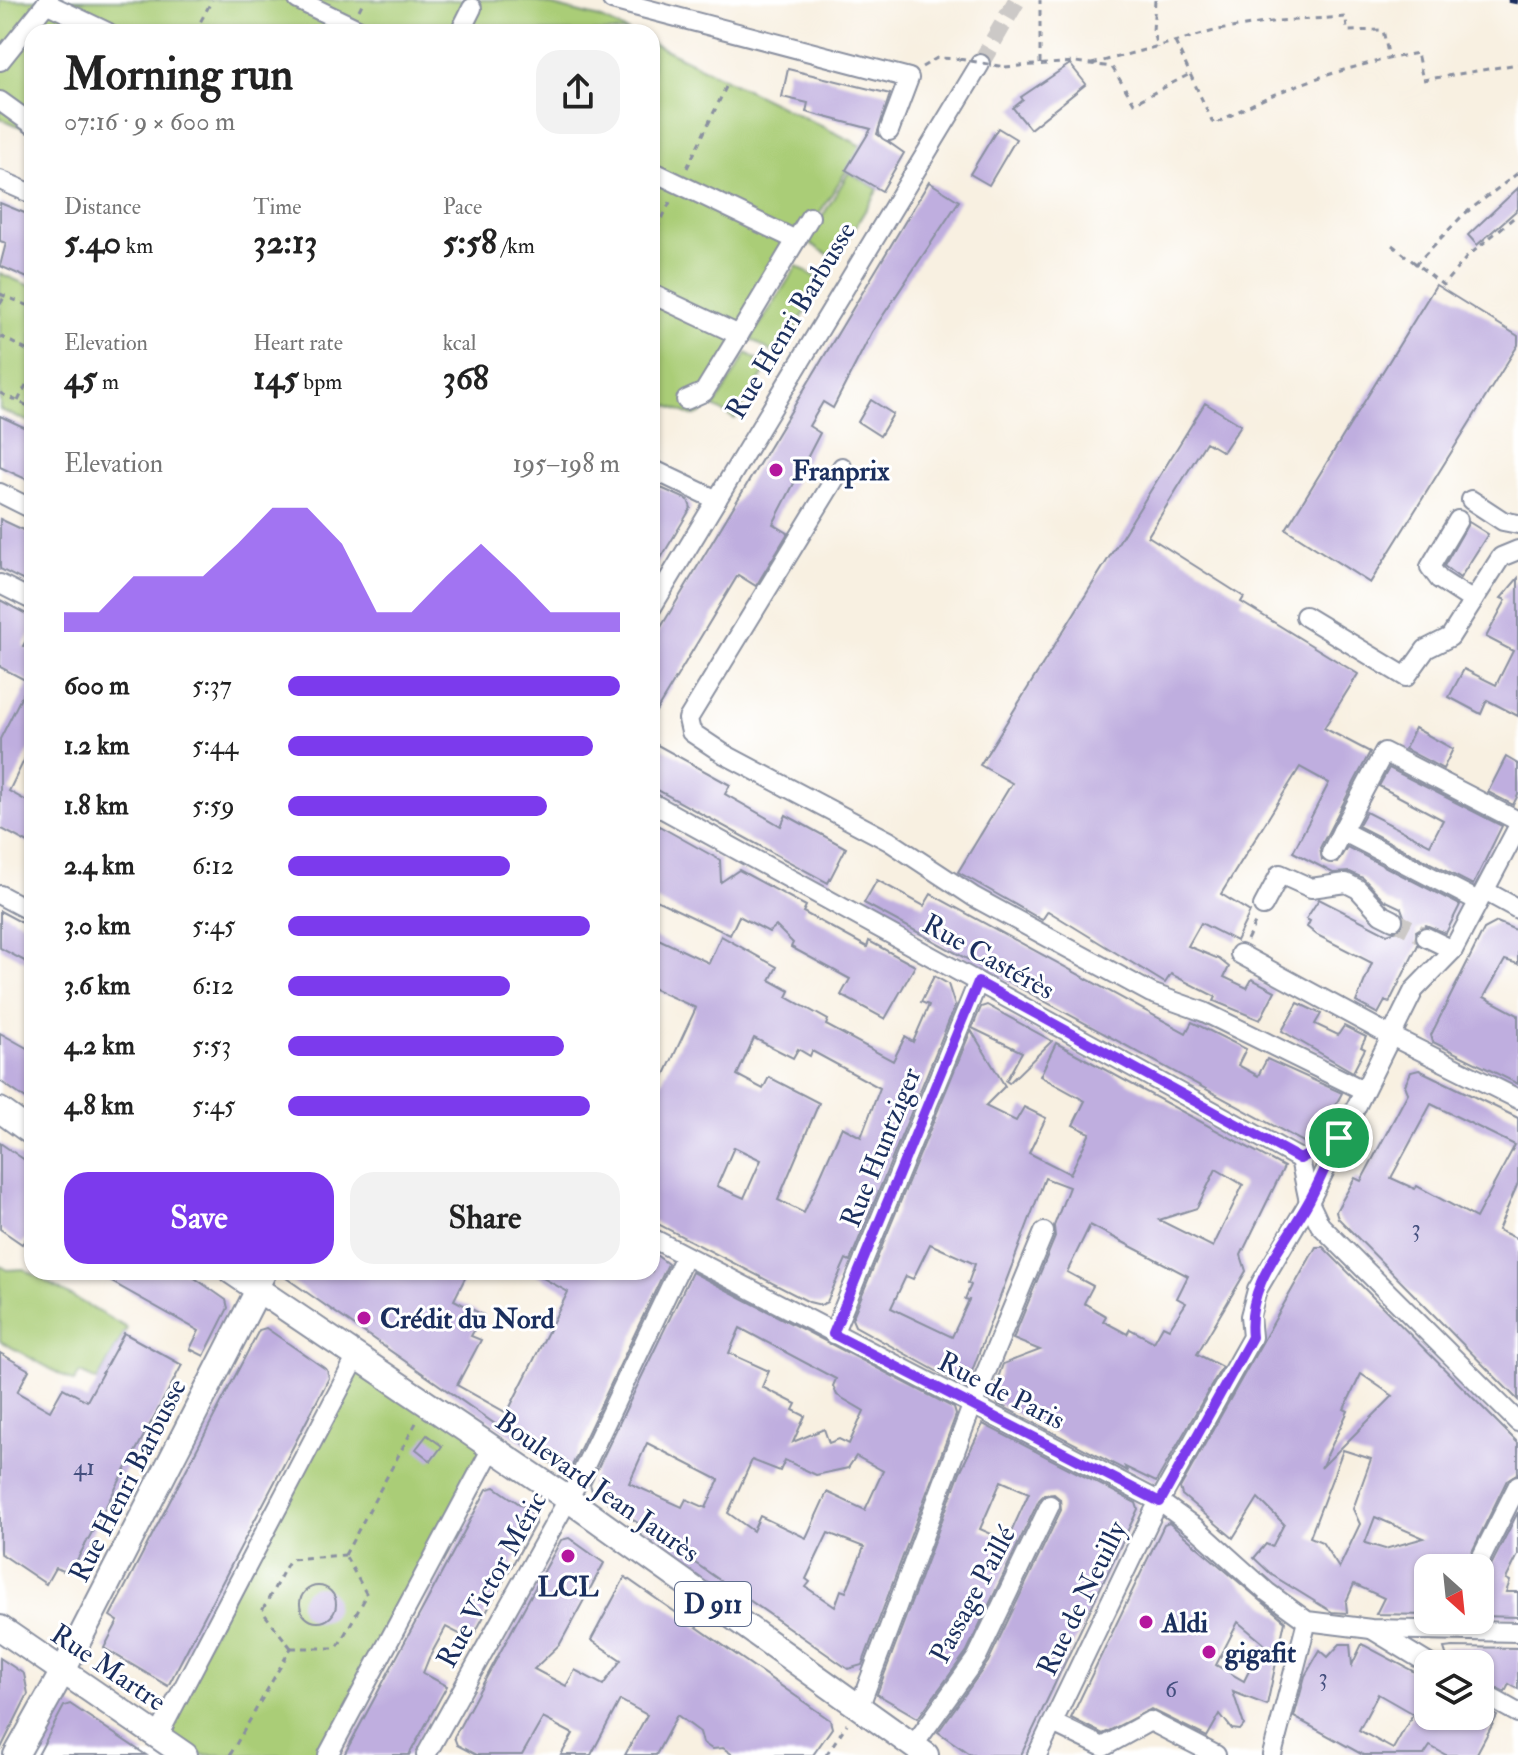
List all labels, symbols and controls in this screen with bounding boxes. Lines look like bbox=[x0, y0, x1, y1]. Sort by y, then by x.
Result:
text: Morning run bbox=[64, 48, 293, 103]
button: share bbox=[536, 50, 620, 134]
text: 07:16 · 9 × 600 m bbox=[64, 106, 235, 138]
text: Distance bbox=[64, 193, 141, 221]
text: Time bbox=[253, 193, 301, 221]
text: Pace bbox=[443, 193, 482, 221]
street label: Rue Henri Barbusse bbox=[719, 216, 864, 426]
text: 5.40 bbox=[64, 221, 121, 264]
text: 32:13 bbox=[253, 221, 317, 264]
text: 5:58 bbox=[443, 221, 497, 264]
text: km bbox=[121, 232, 153, 260]
text: /km bbox=[497, 232, 535, 260]
text: Elevation bbox=[64, 329, 148, 357]
text: Heart rate bbox=[253, 329, 343, 357]
text: kcal bbox=[443, 329, 476, 357]
text: 45 bbox=[64, 357, 97, 400]
text: 145 bbox=[253, 357, 299, 400]
text: 368 bbox=[443, 357, 489, 400]
text: m bbox=[97, 368, 119, 396]
text: bpm bbox=[299, 368, 342, 396]
text: Elevation bbox=[64, 448, 163, 480]
text: 195–198 m bbox=[513, 448, 620, 480]
place label: Franprix bbox=[792, 454, 890, 489]
marker: Franprix bbox=[767, 461, 785, 479]
text: 600 m bbox=[64, 670, 129, 702]
text: 5:37 bbox=[192, 670, 232, 702]
text: 1.2 km bbox=[64, 730, 130, 762]
text: 5:44 bbox=[192, 730, 238, 762]
text: 1.8 km bbox=[64, 790, 129, 822]
text: 5:59 bbox=[192, 790, 235, 822]
text: 2.4 km bbox=[64, 850, 135, 882]
text: 6:12 bbox=[192, 850, 234, 882]
street label: Rue Castérès bbox=[916, 907, 1061, 1008]
text: 3.0 km bbox=[64, 910, 130, 942]
text: 5:45 bbox=[192, 910, 235, 942]
text: 3.6 km bbox=[64, 970, 130, 1002]
text: 6:12 bbox=[192, 970, 234, 1002]
text: 4.2 km bbox=[64, 1030, 135, 1062]
text: 5:53 bbox=[192, 1030, 231, 1062]
street label: Rue Huntziger bbox=[833, 1062, 930, 1233]
text: 4.8 km bbox=[64, 1090, 134, 1122]
text: 5:45 bbox=[192, 1090, 235, 1122]
pin bbox=[1305, 1104, 1373, 1172]
icon: arrive bbox=[1317, 1116, 1361, 1160]
button: Save bbox=[64, 1172, 334, 1264]
button: Share bbox=[350, 1172, 620, 1264]
house number: 3 bbox=[1411, 1213, 1421, 1244]
place label: Crédit du Nord bbox=[380, 1302, 555, 1337]
marker: Crédit du Nord bbox=[355, 1309, 373, 1327]
street label: Rue de Paris bbox=[932, 1344, 1071, 1438]
street label: Rue Henri Barbusse bbox=[62, 1373, 195, 1588]
street label: Boulevard Jean Jaurès bbox=[488, 1404, 706, 1571]
house number: 41 bbox=[73, 1452, 95, 1483]
street label: Rue Victor Méric bbox=[429, 1485, 555, 1674]
street label: Rue de Neuilly bbox=[1030, 1515, 1135, 1682]
street label: Passage Paillé bbox=[923, 1520, 1024, 1669]
marker: LCL bbox=[559, 1547, 577, 1565]
north arrow bbox=[1414, 1554, 1494, 1634]
map controls bbox=[1414, 1554, 1494, 1730]
place label: LCL bbox=[537, 1570, 599, 1605]
road number: D 911 bbox=[675, 1582, 751, 1626]
place label: Aldi bbox=[1161, 1606, 1209, 1641]
marker: Aldi bbox=[1137, 1613, 1155, 1631]
street label: Rue Martre bbox=[44, 1617, 173, 1720]
place label: gigafit bbox=[1225, 1636, 1296, 1671]
marker: gigafit bbox=[1200, 1643, 1218, 1661]
button: layers bbox=[1414, 1650, 1494, 1730]
house number: 3 bbox=[1318, 1662, 1328, 1693]
house number: 6 bbox=[1165, 1674, 1179, 1705]

